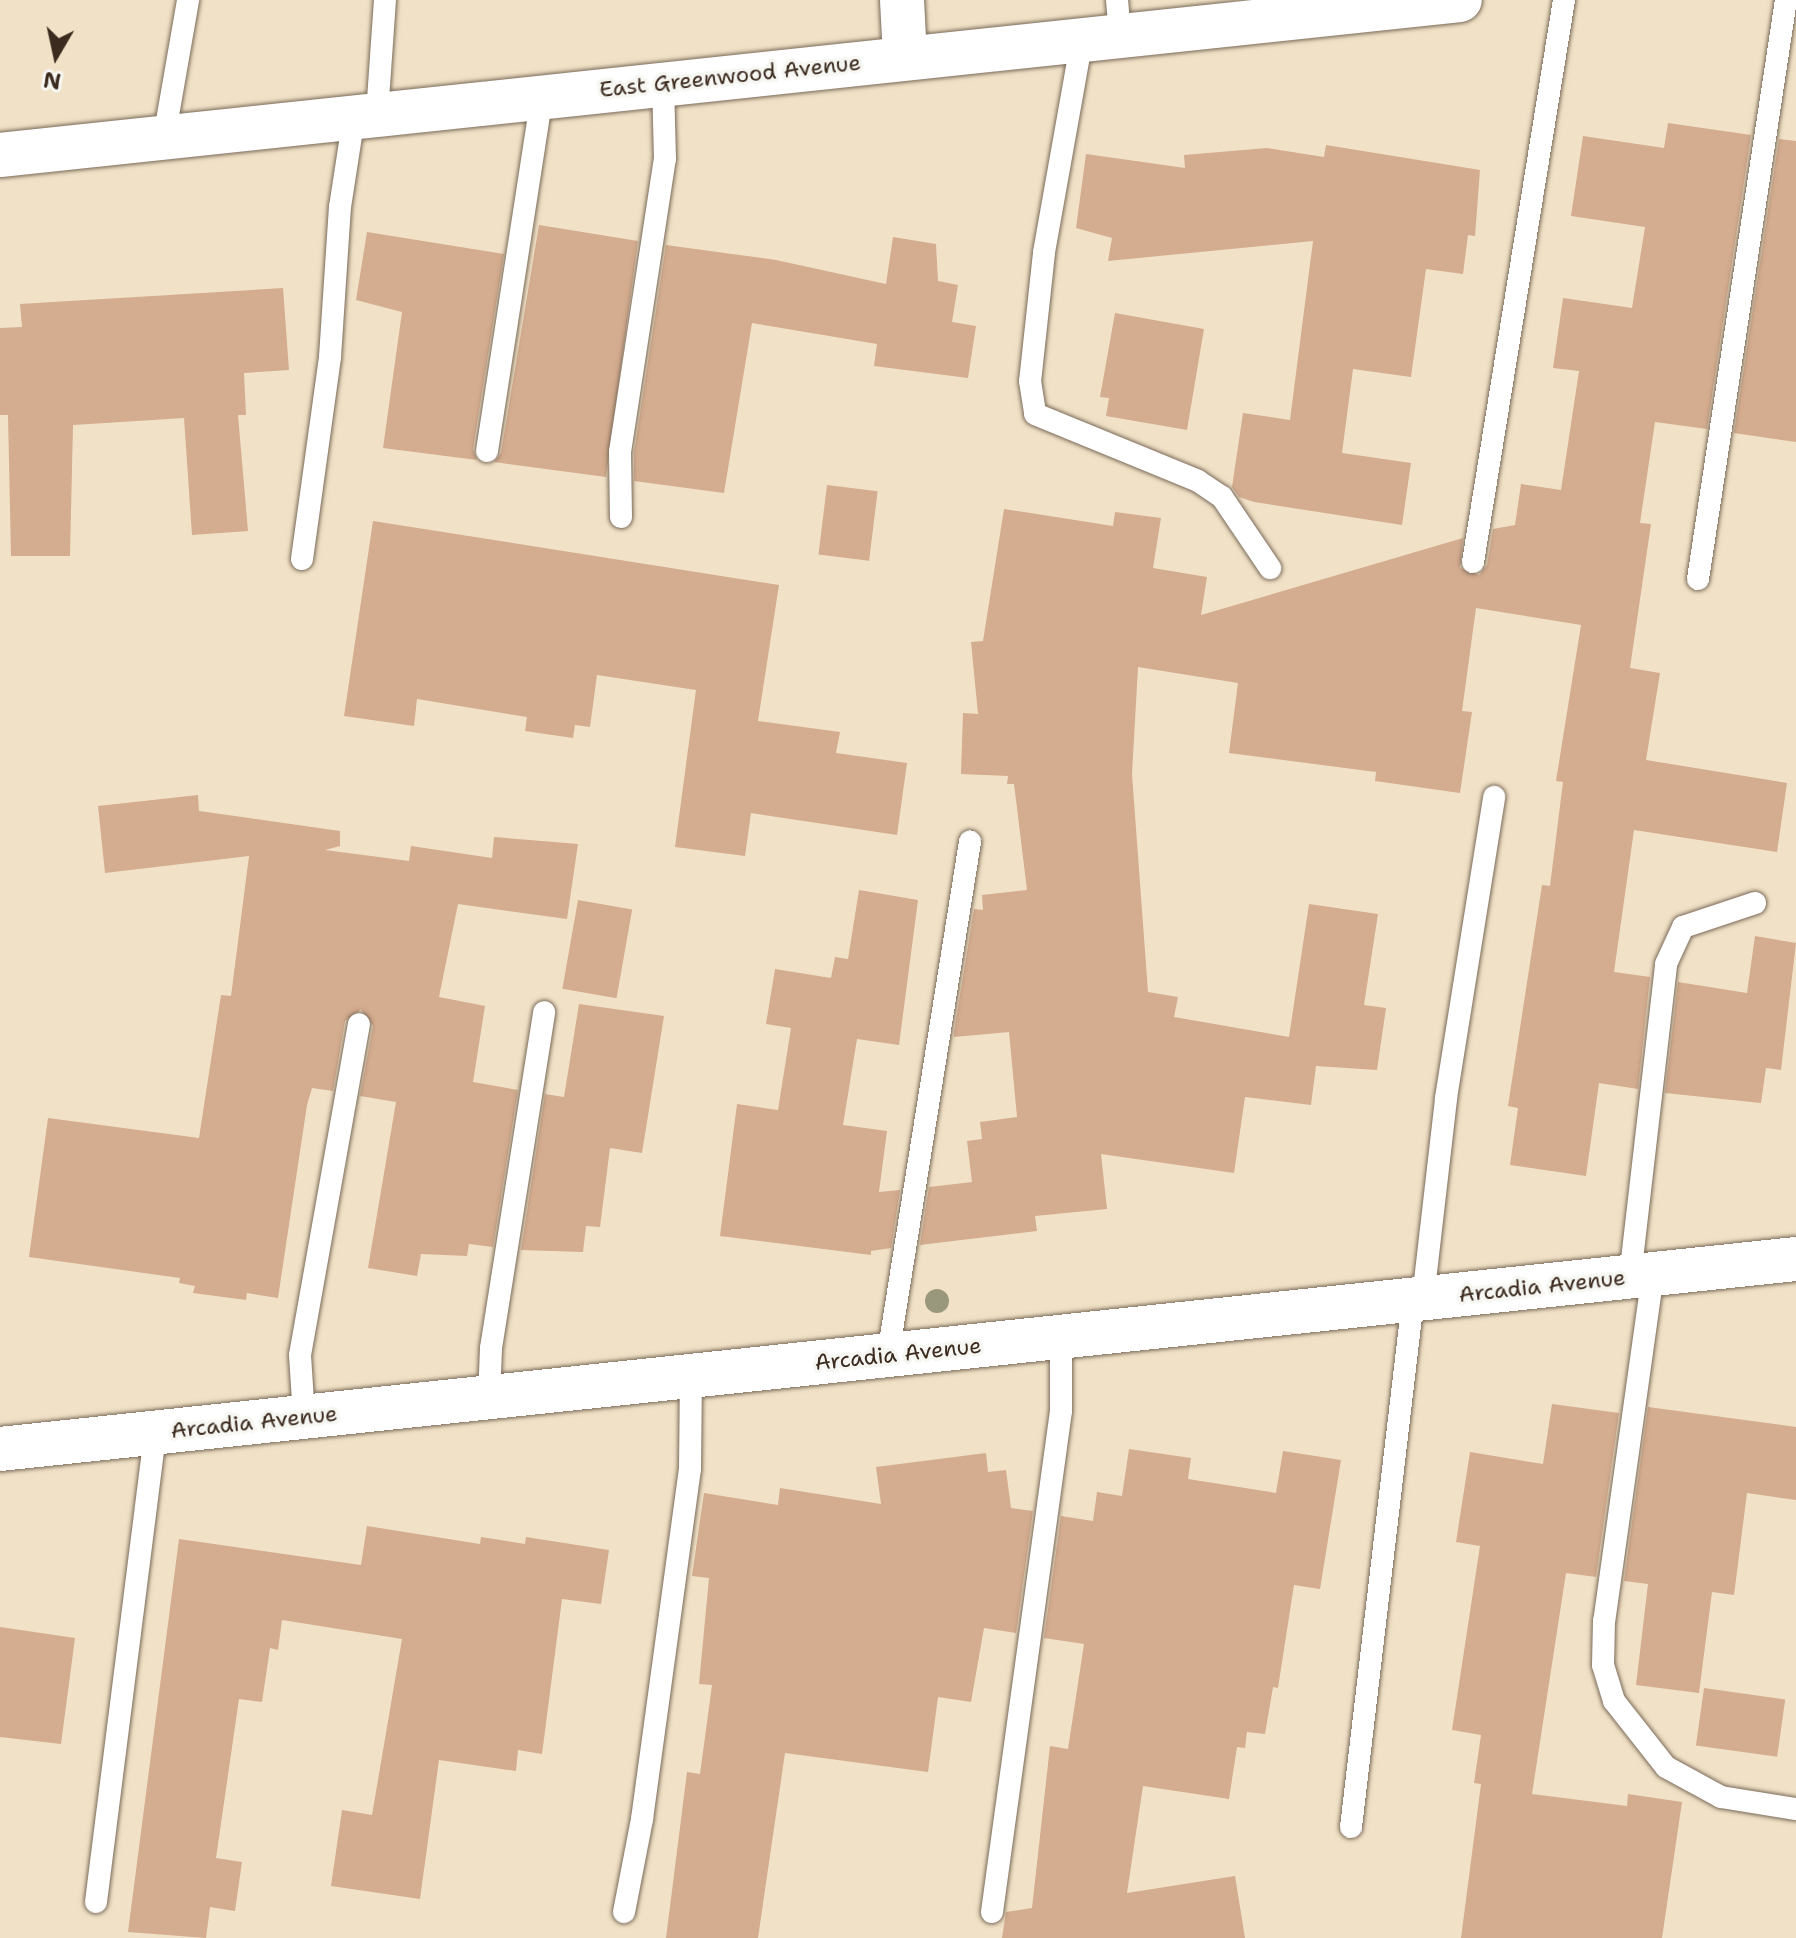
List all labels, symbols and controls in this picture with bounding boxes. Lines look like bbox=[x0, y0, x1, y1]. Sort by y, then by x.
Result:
north arrow bbox=[16, 16, 96, 96]
street label: East Greenwood Avenue bbox=[598, 49, 862, 103]
text: N bbox=[41, 65, 63, 96]
street label: Arcadia Avenue bbox=[1457, 1264, 1627, 1308]
street label: Arcadia Avenue bbox=[813, 1332, 983, 1376]
street label: Arcadia Avenue bbox=[169, 1400, 339, 1444]

